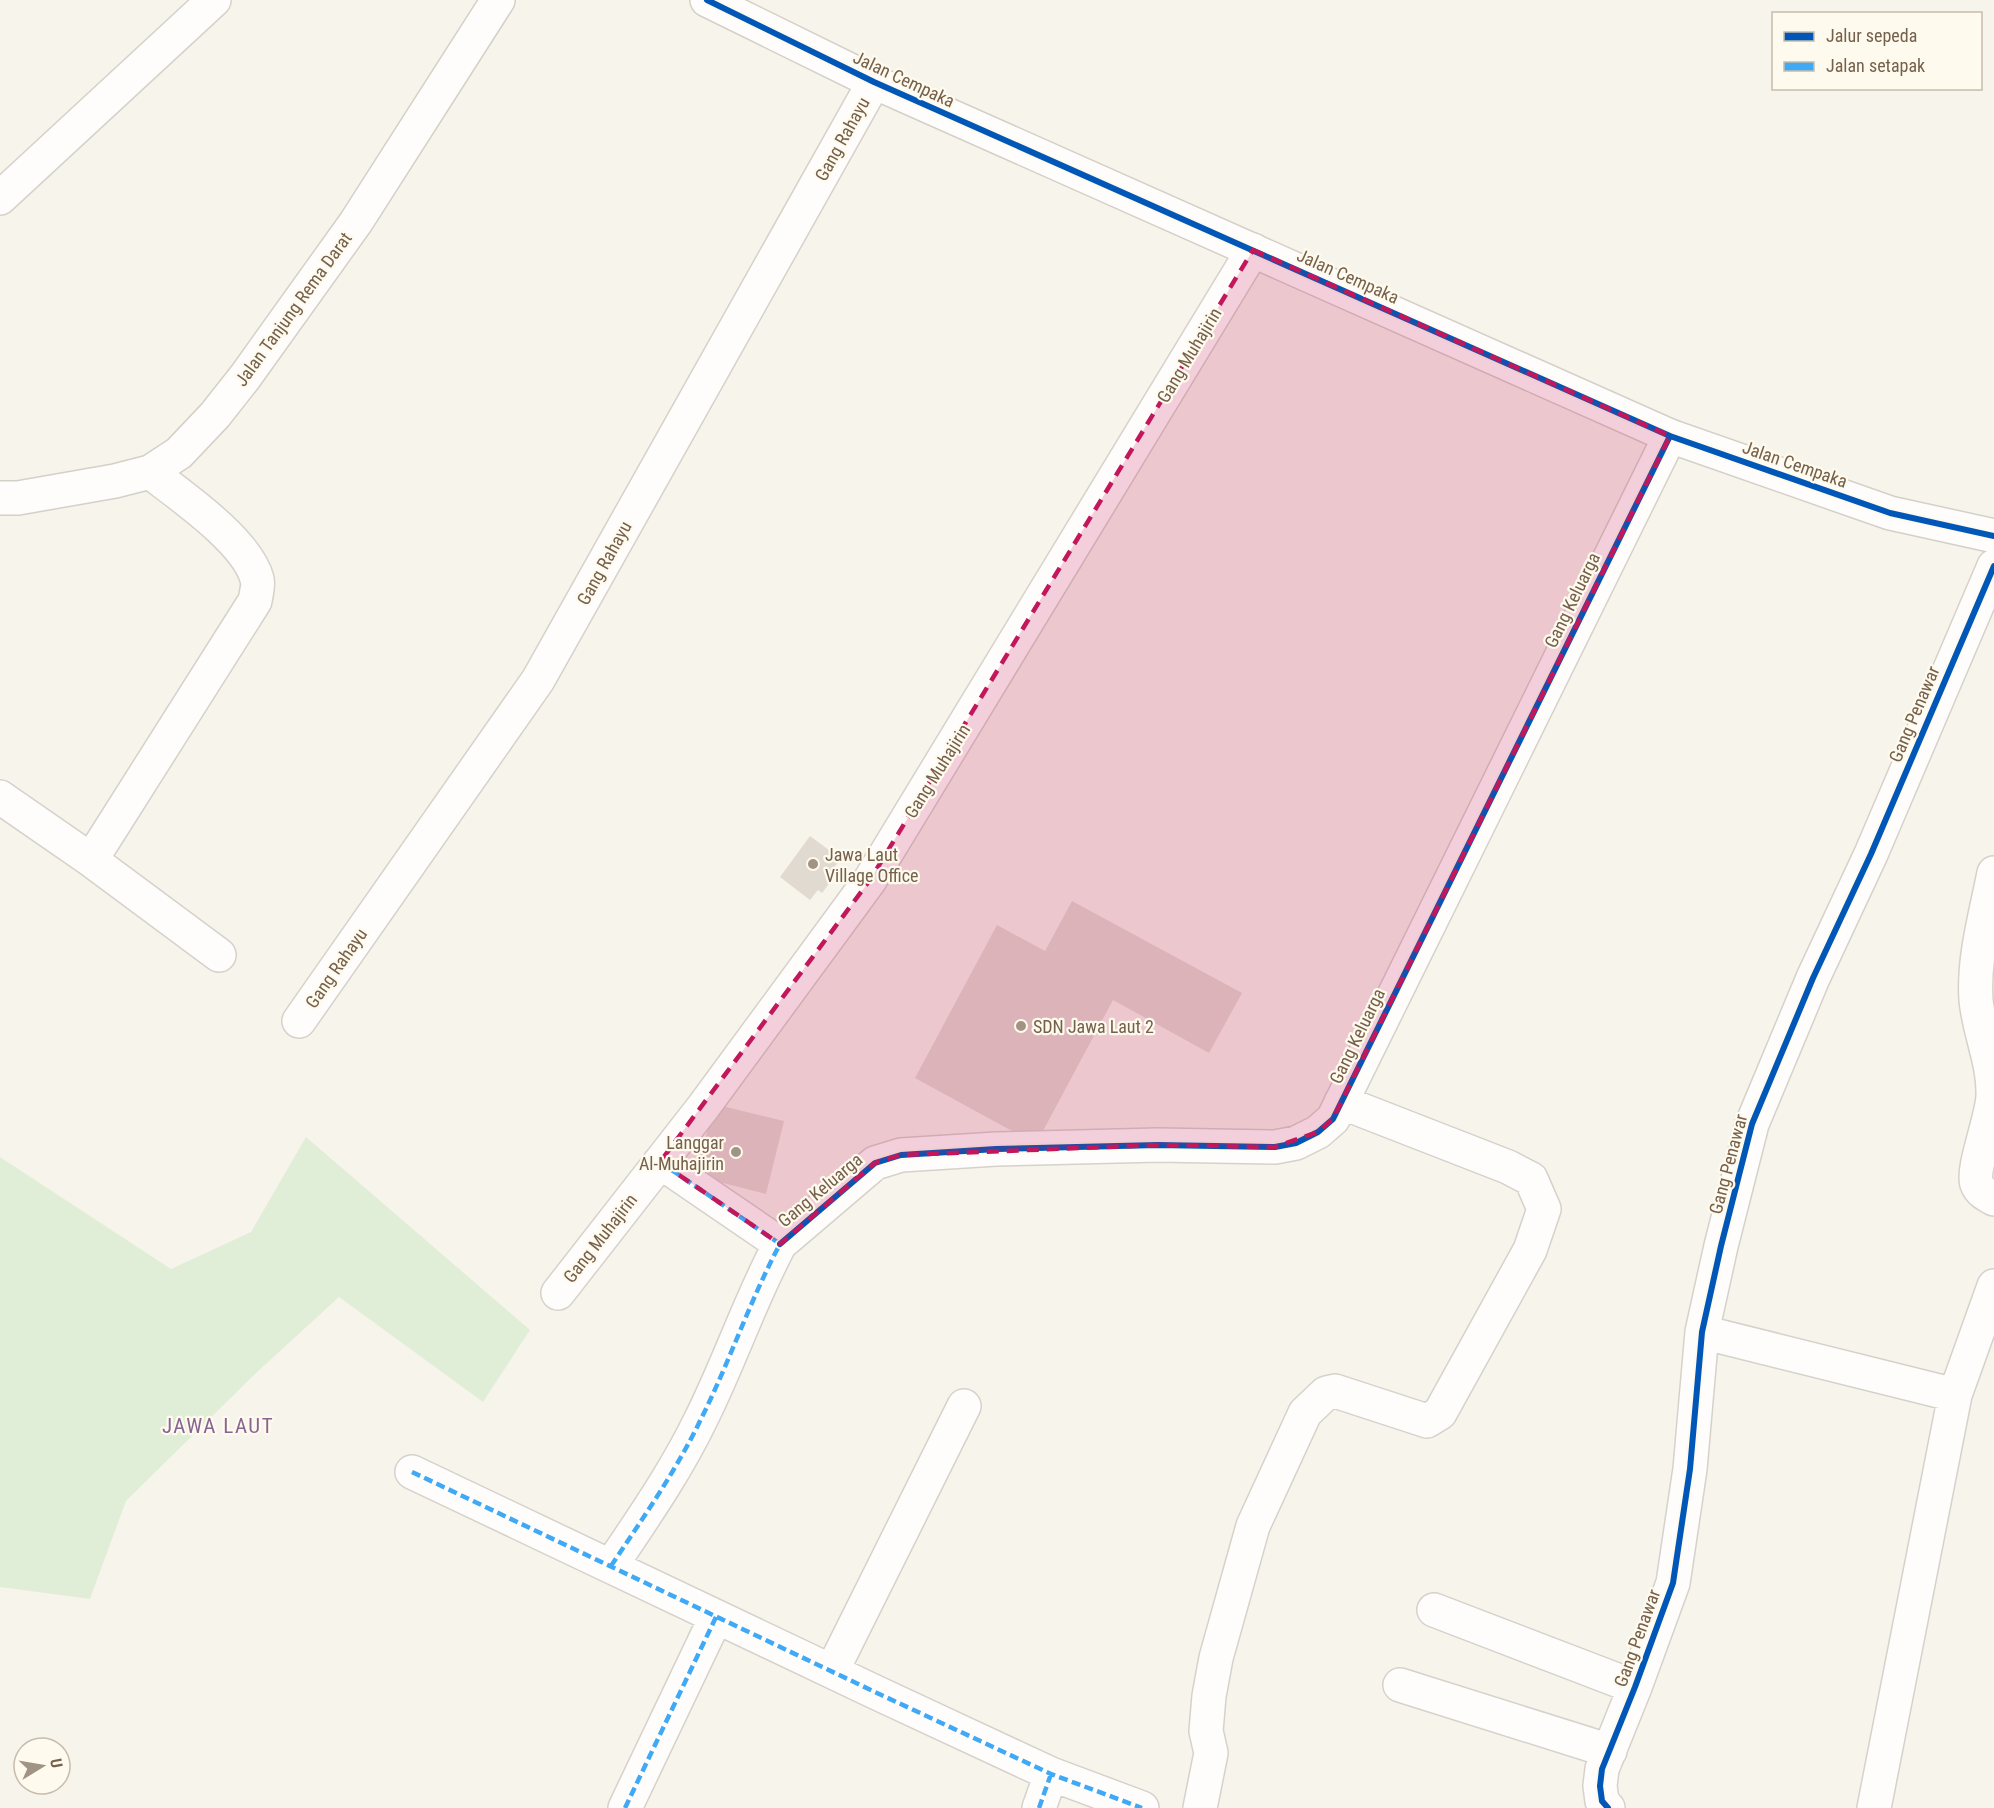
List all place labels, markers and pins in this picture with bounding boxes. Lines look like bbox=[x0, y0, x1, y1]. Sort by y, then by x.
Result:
place label: Jawa Laut Village Office bbox=[825, 844, 919, 886]
marker: Jawa Laut Village Office bbox=[806, 857, 820, 871]
place label: SDN Jawa Laut 2 bbox=[1033, 1016, 1154, 1037]
marker: SDN Jawa Laut 2 bbox=[1014, 1019, 1028, 1033]
place label: Langgar Al-Muhajirin bbox=[639, 1132, 725, 1174]
marker: Langgar Al-Muhajirin bbox=[729, 1145, 743, 1159]

